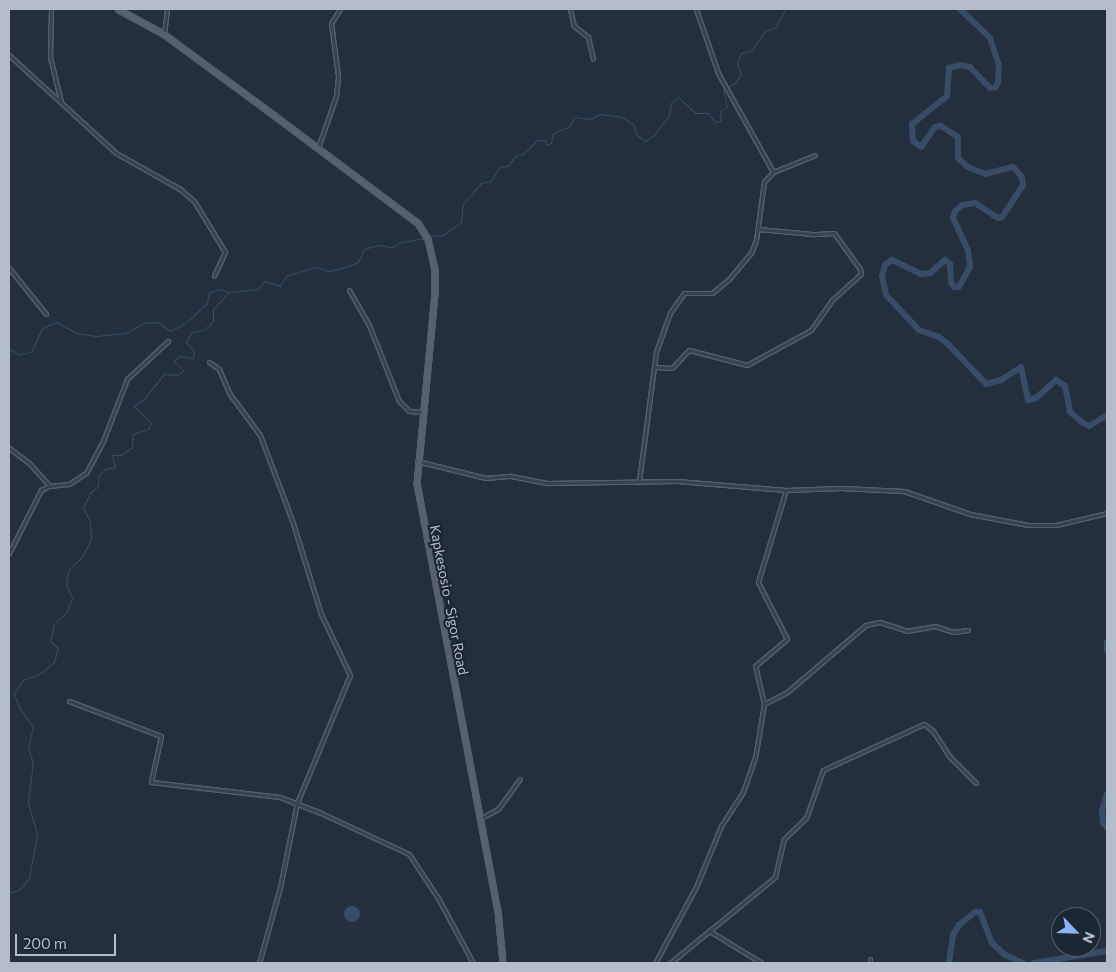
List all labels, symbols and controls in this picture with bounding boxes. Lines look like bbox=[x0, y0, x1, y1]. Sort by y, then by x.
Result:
street label: Kapkesosio - Sigor Road bbox=[426, 524, 472, 676]
north arrow bbox=[1051, 907, 1101, 957]
scale bar bbox=[18, 924, 119, 956]
text: N bbox=[1079, 930, 1099, 946]
text: 200 m bbox=[23, 934, 67, 952]

